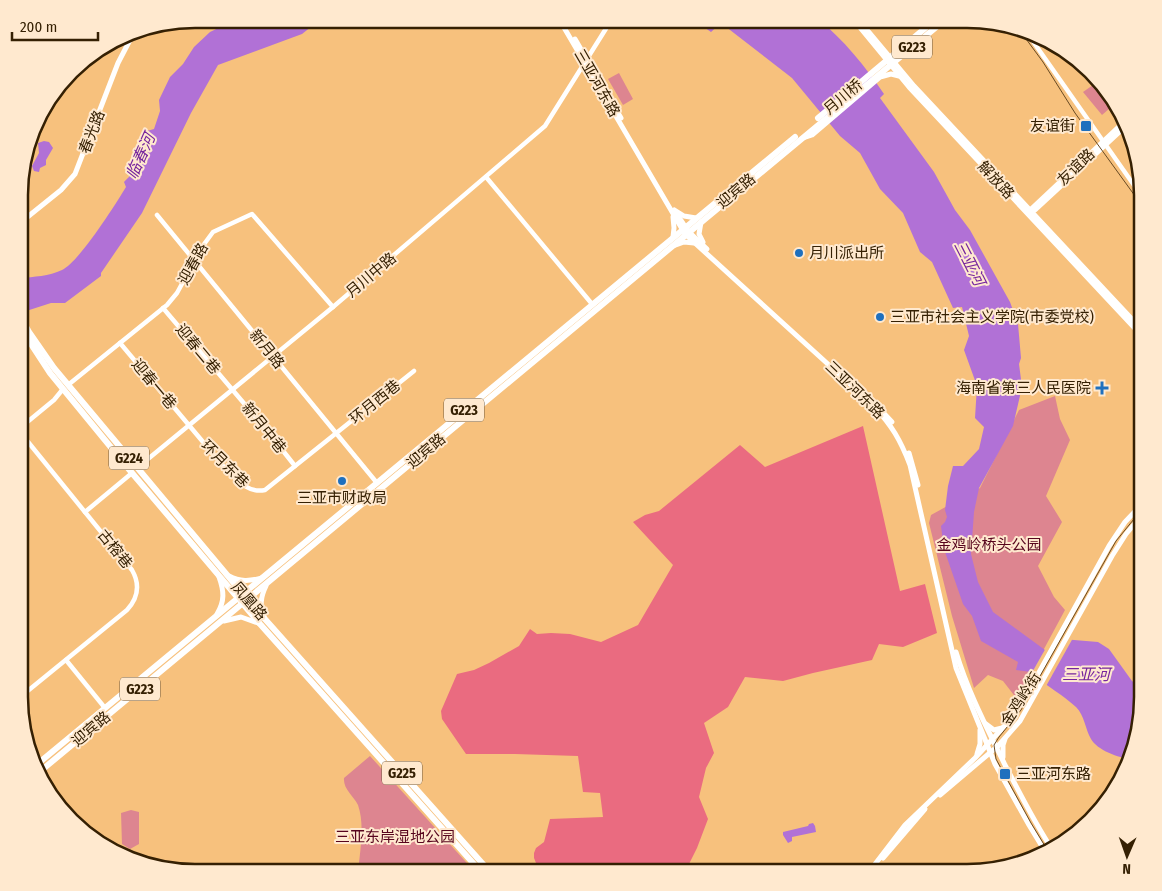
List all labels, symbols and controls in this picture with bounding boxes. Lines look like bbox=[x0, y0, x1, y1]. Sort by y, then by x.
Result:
scale bar bbox=[12, 10, 99, 42]
text: 200 m bbox=[20, 18, 57, 36]
road number: G223 bbox=[892, 36, 932, 58]
street label: 三亚河东路 bbox=[570, 46, 624, 120]
street label: 月川桥 bbox=[820, 76, 866, 118]
street label: 春光路 bbox=[76, 108, 108, 156]
place label: 友谊街 bbox=[1030, 117, 1075, 135]
marker: 友谊街 bbox=[1079, 119, 1093, 133]
water label: 临春河 bbox=[122, 128, 160, 182]
street label: 友谊路 bbox=[1054, 145, 1098, 189]
street label: 解放路 bbox=[974, 157, 1018, 203]
street label: 迎宾路 bbox=[713, 170, 759, 212]
water label: 三亚河 bbox=[950, 238, 990, 292]
street label: 迎春路 bbox=[174, 240, 212, 288]
place label: 月川派出所 bbox=[809, 244, 884, 262]
marker: 月川派出所 bbox=[793, 247, 805, 259]
street label: 月川中路 bbox=[342, 249, 400, 301]
place label: 三亚市社会主义学院(市委党校) bbox=[890, 308, 1094, 326]
marker: 三亚市社会主义学院(市委党校) bbox=[874, 311, 886, 323]
street label: 迎春二巷 bbox=[172, 320, 224, 378]
street label: 新月路 bbox=[246, 326, 288, 372]
street label: 迎春一巷 bbox=[128, 355, 180, 413]
street label: 三亚河东路 bbox=[822, 357, 888, 423]
street label: 环月西巷 bbox=[346, 376, 404, 428]
place label: 海南省第三人民医院 bbox=[956, 379, 1091, 397]
marker: 海南省第三人民医院 bbox=[1095, 381, 1109, 395]
road number: G223 bbox=[444, 398, 484, 422]
street label: 新月中巷 bbox=[238, 399, 290, 457]
street label: 迎宾路 bbox=[403, 430, 449, 472]
street label: 环月东巷 bbox=[197, 436, 253, 492]
road number: G224 bbox=[109, 446, 149, 469]
marker: 三亚市财政局 bbox=[336, 475, 348, 487]
place label: 三亚市财政局 bbox=[297, 489, 387, 507]
street label: 古榕巷 bbox=[94, 526, 136, 572]
park label: 金鸡岭桥头公园 bbox=[936, 536, 1042, 554]
street label: 凤凰路 bbox=[227, 578, 271, 624]
water label: 三亚河 bbox=[1062, 665, 1113, 684]
street label: 金鸡岭街 bbox=[997, 669, 1045, 729]
road number: G223 bbox=[120, 678, 160, 701]
street label: 迎宾路 bbox=[68, 708, 114, 750]
road number: G225 bbox=[382, 761, 422, 784]
place label: 三亚河东路 bbox=[1016, 765, 1091, 783]
marker: 三亚河东路 bbox=[998, 767, 1012, 781]
park label: 三亚东岸湿地公园 bbox=[335, 828, 455, 846]
north arrow bbox=[1102, 831, 1152, 881]
text: N bbox=[1122, 860, 1131, 877]

